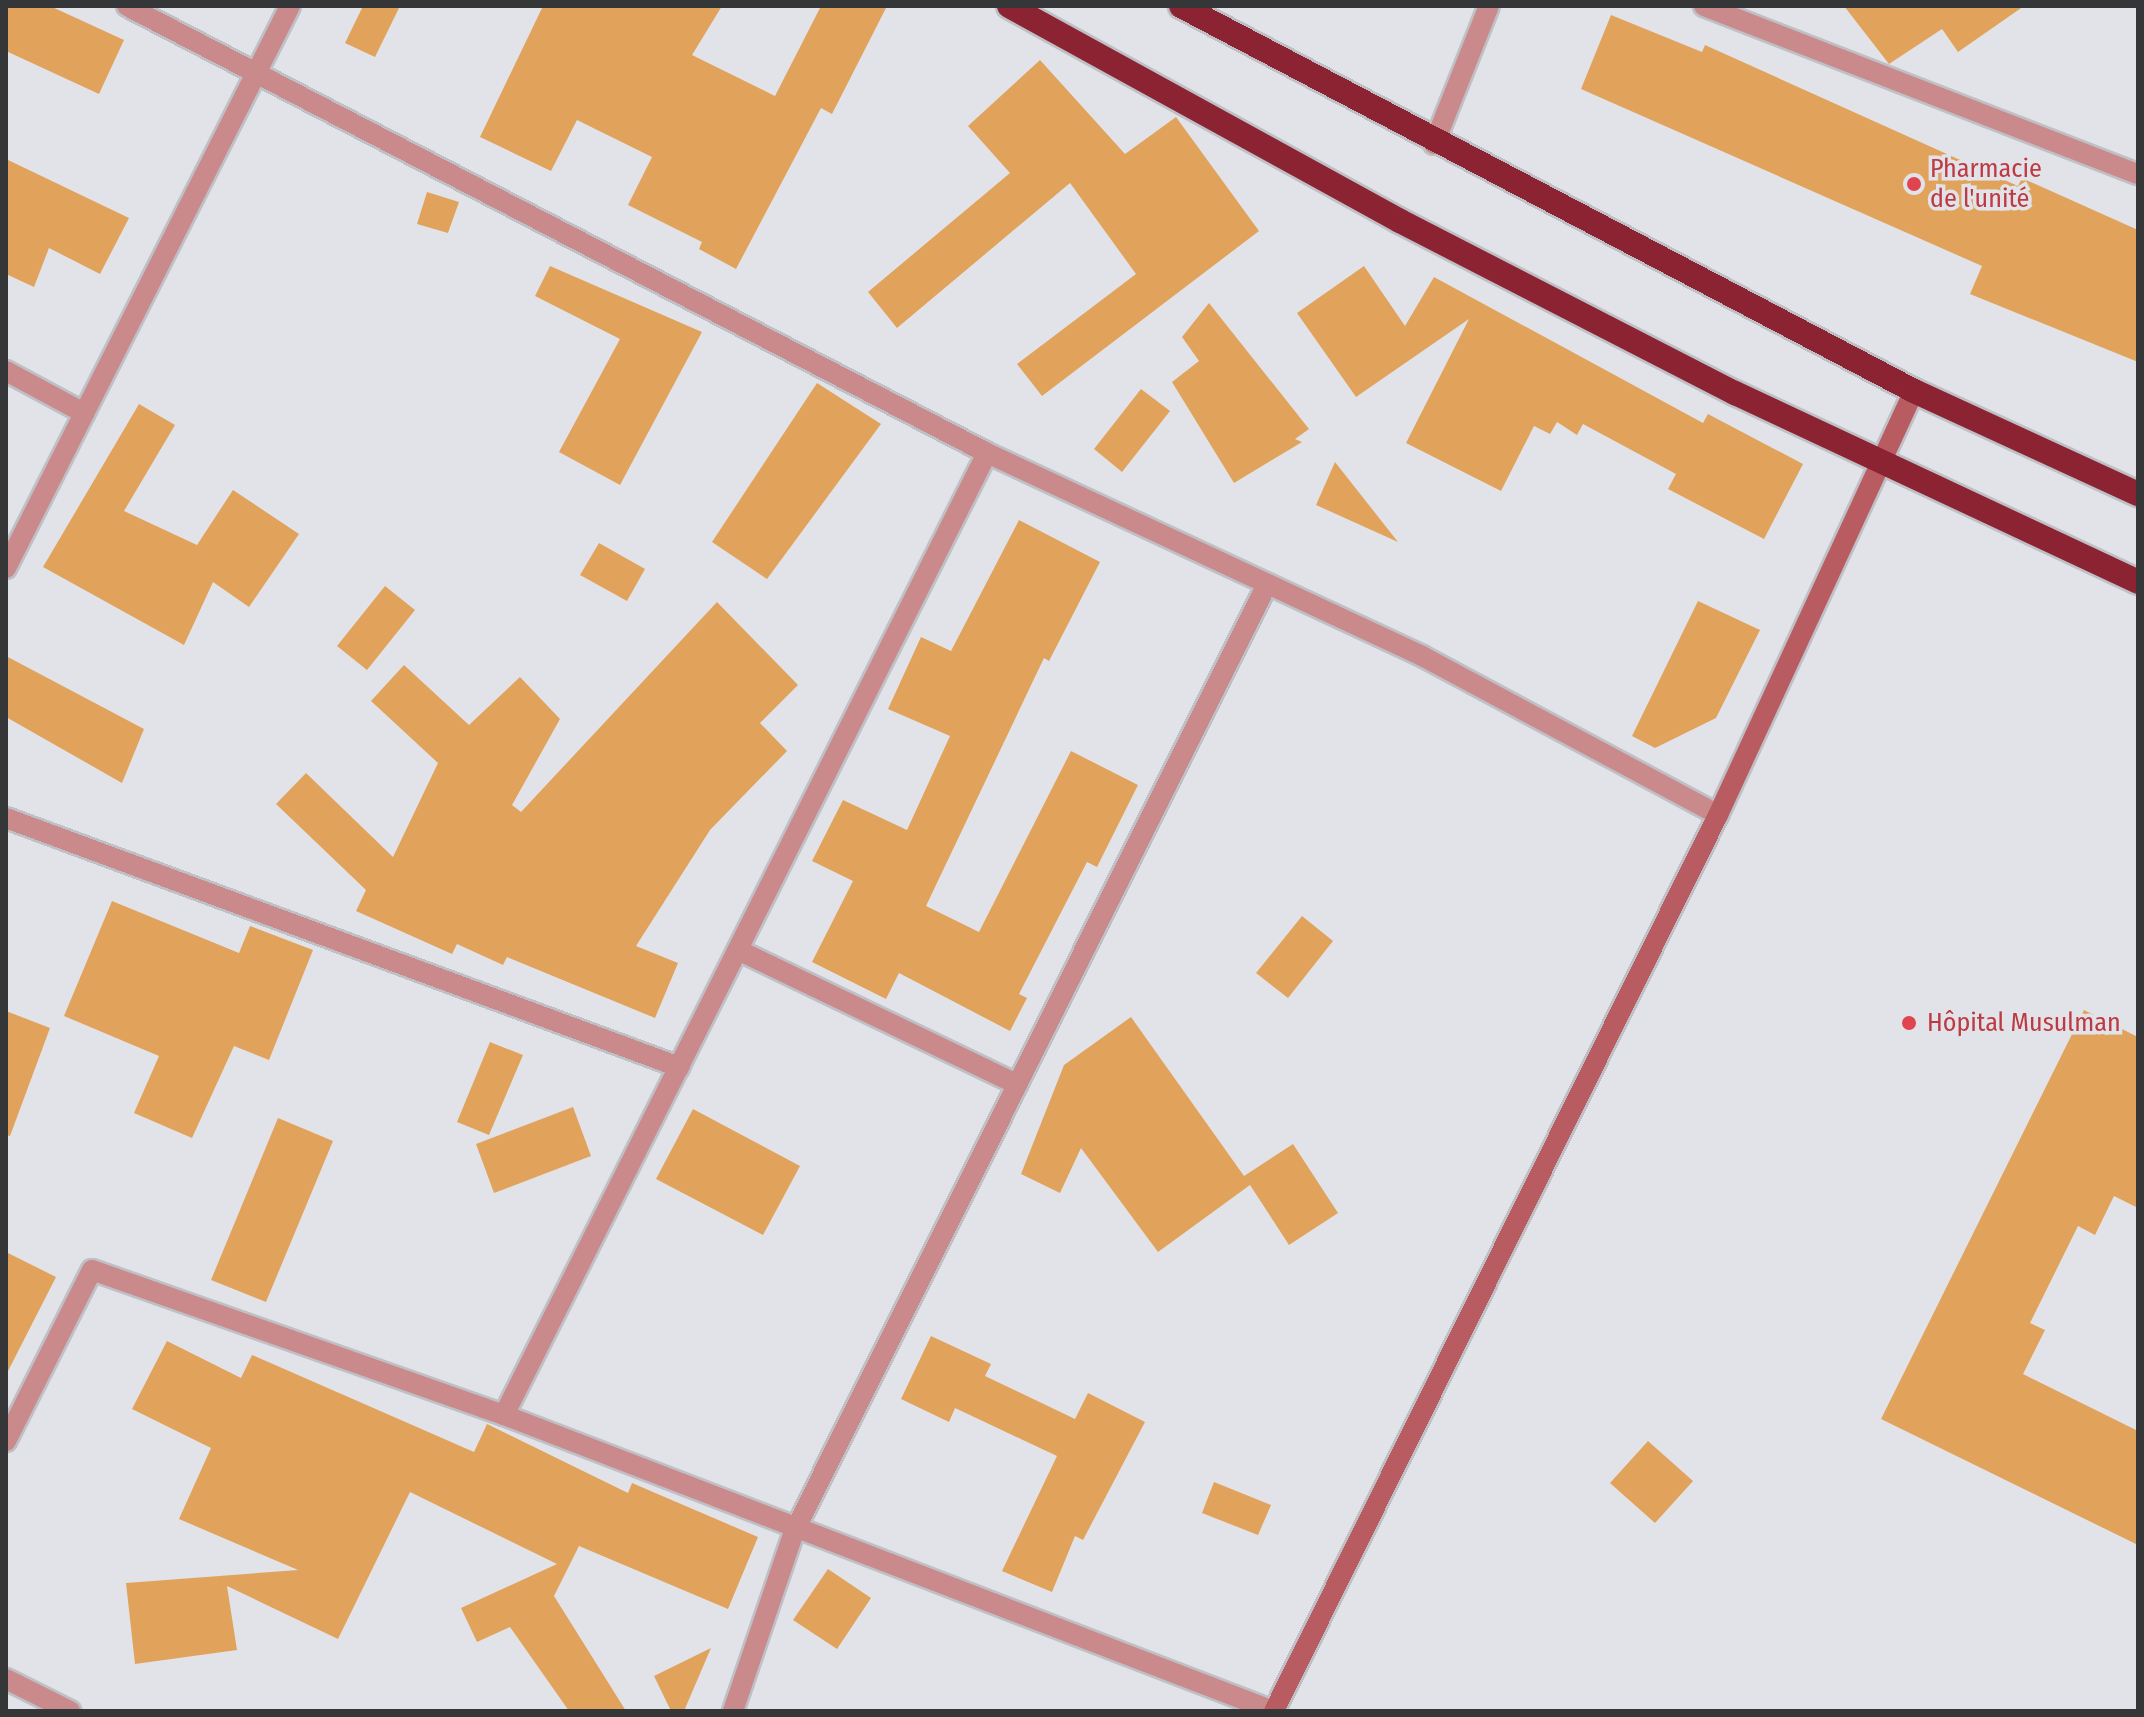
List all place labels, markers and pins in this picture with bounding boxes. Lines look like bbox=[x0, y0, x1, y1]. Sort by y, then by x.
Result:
place label: Pharmacie de l'unité bbox=[1930, 153, 2042, 214]
marker: Pharmacie de l'unité bbox=[1905, 175, 1923, 193]
place label: Hôpital Musulman bbox=[1927, 1007, 2121, 1039]
marker: Hôpital Musulman bbox=[1898, 1012, 1920, 1034]

